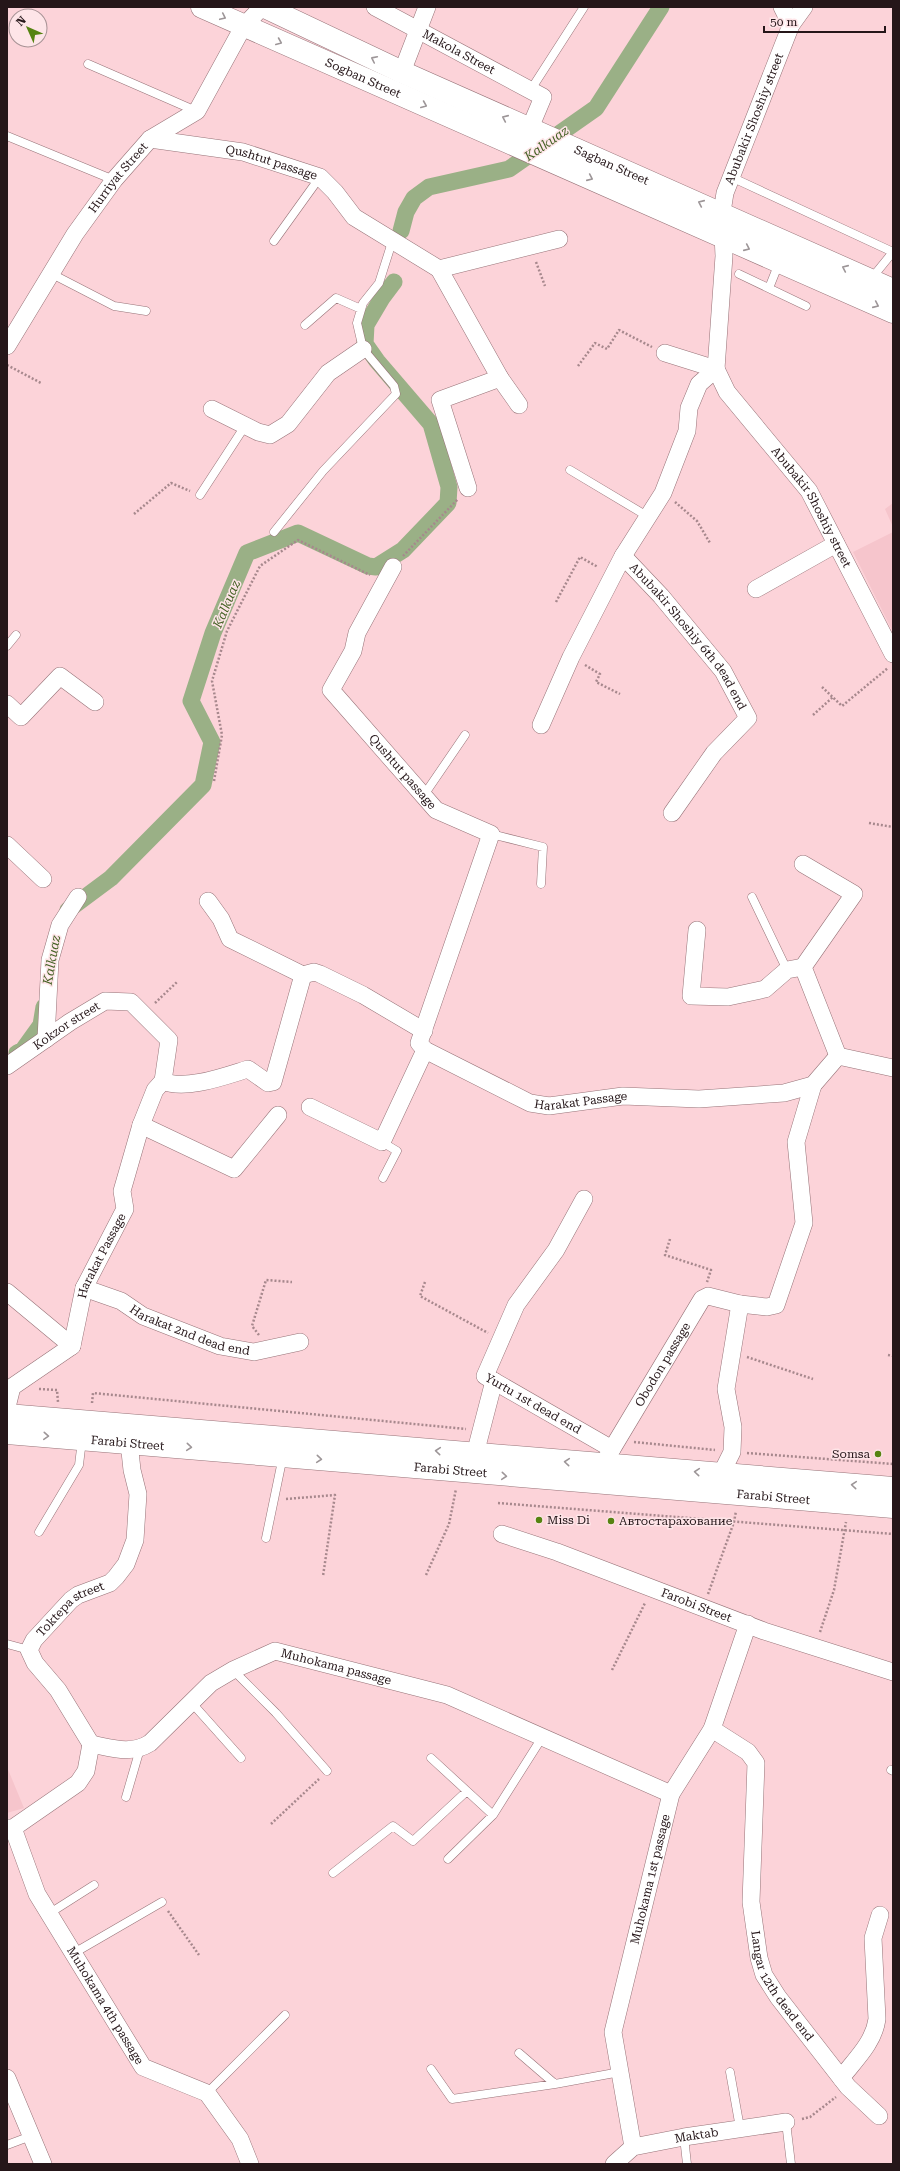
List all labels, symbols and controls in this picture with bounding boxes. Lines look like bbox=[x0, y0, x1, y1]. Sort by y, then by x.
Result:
north arrow bbox=[8, 8, 48, 48]
scale bar bbox=[764, 8, 885, 34]
one-way arrow bbox=[218, 12, 226, 20]
text: N bbox=[14, 13, 29, 29]
text: 50 m bbox=[770, 15, 797, 29]
street label: Makola Street bbox=[420, 27, 498, 77]
one-way arrow bbox=[275, 37, 283, 45]
street label: Abubakir Shoshiy street bbox=[722, 51, 786, 187]
street label: Sogban Street bbox=[323, 55, 403, 101]
one-way arrow bbox=[371, 56, 378, 64]
one-way arrow bbox=[420, 100, 428, 108]
one-way arrow bbox=[502, 114, 509, 122]
water label: Kalkuaz bbox=[521, 123, 572, 165]
street label: Hurriyat Street bbox=[86, 139, 151, 216]
street label: Sagban Street bbox=[572, 142, 652, 188]
street label: Qushtut passage bbox=[225, 143, 319, 183]
one-way arrow bbox=[586, 173, 594, 181]
one-way arrow bbox=[697, 200, 705, 208]
one-way arrow bbox=[743, 243, 751, 251]
one-way arrow bbox=[841, 265, 849, 273]
one-way arrow bbox=[872, 300, 880, 308]
street label: Abubakir Shoshiy street bbox=[768, 444, 854, 570]
street label: Abubakir Shoshiy 6th dead end bbox=[627, 560, 749, 712]
water label: Kalkuaz bbox=[209, 578, 243, 631]
street label: Qushtut passage bbox=[366, 731, 439, 812]
water label: Kalkuaz bbox=[40, 933, 63, 987]
street label: Kokzor street bbox=[30, 998, 103, 1053]
street label: Harakat Passage bbox=[533, 1089, 628, 1113]
street label: Harakat Passage bbox=[75, 1210, 129, 1300]
street label: Harakat 2nd dead end bbox=[127, 1302, 251, 1358]
street label: Obodon passage bbox=[632, 1320, 693, 1409]
street label: Yurtu 1st dead end bbox=[482, 1370, 584, 1437]
one-way arrow bbox=[43, 1431, 49, 1440]
street label: Farabi Street bbox=[90, 1433, 165, 1453]
one-way arrow bbox=[186, 1443, 192, 1452]
one-way arrow bbox=[434, 1447, 441, 1456]
place label: Somsa bbox=[832, 1447, 870, 1461]
marker: Somsa bbox=[873, 1449, 883, 1459]
one-way arrow bbox=[316, 1454, 322, 1463]
one-way arrow bbox=[564, 1457, 570, 1466]
street label: Farabi Street bbox=[413, 1460, 488, 1480]
one-way arrow bbox=[694, 1467, 700, 1476]
one-way arrow bbox=[501, 1471, 507, 1480]
one-way arrow bbox=[851, 1481, 857, 1490]
street label: Farabi Street bbox=[736, 1487, 811, 1507]
place label: Miss Di bbox=[547, 1513, 590, 1527]
place label: Автостарахование bbox=[619, 1514, 733, 1528]
marker: Miss Di bbox=[534, 1515, 544, 1525]
marker: Автостарахование bbox=[606, 1516, 616, 1526]
street label: Toktepa street bbox=[34, 1579, 106, 1640]
street label: Farobi Street bbox=[659, 1585, 734, 1625]
street label: Muhokama passage bbox=[279, 1646, 393, 1688]
street label: Muhokama 1st passage bbox=[628, 1812, 673, 1946]
street label: Langar 12th dead end bbox=[748, 1930, 817, 2044]
street label: Muhokama 4th passage bbox=[64, 1944, 147, 2067]
street label: Maktab bbox=[673, 2125, 720, 2146]

